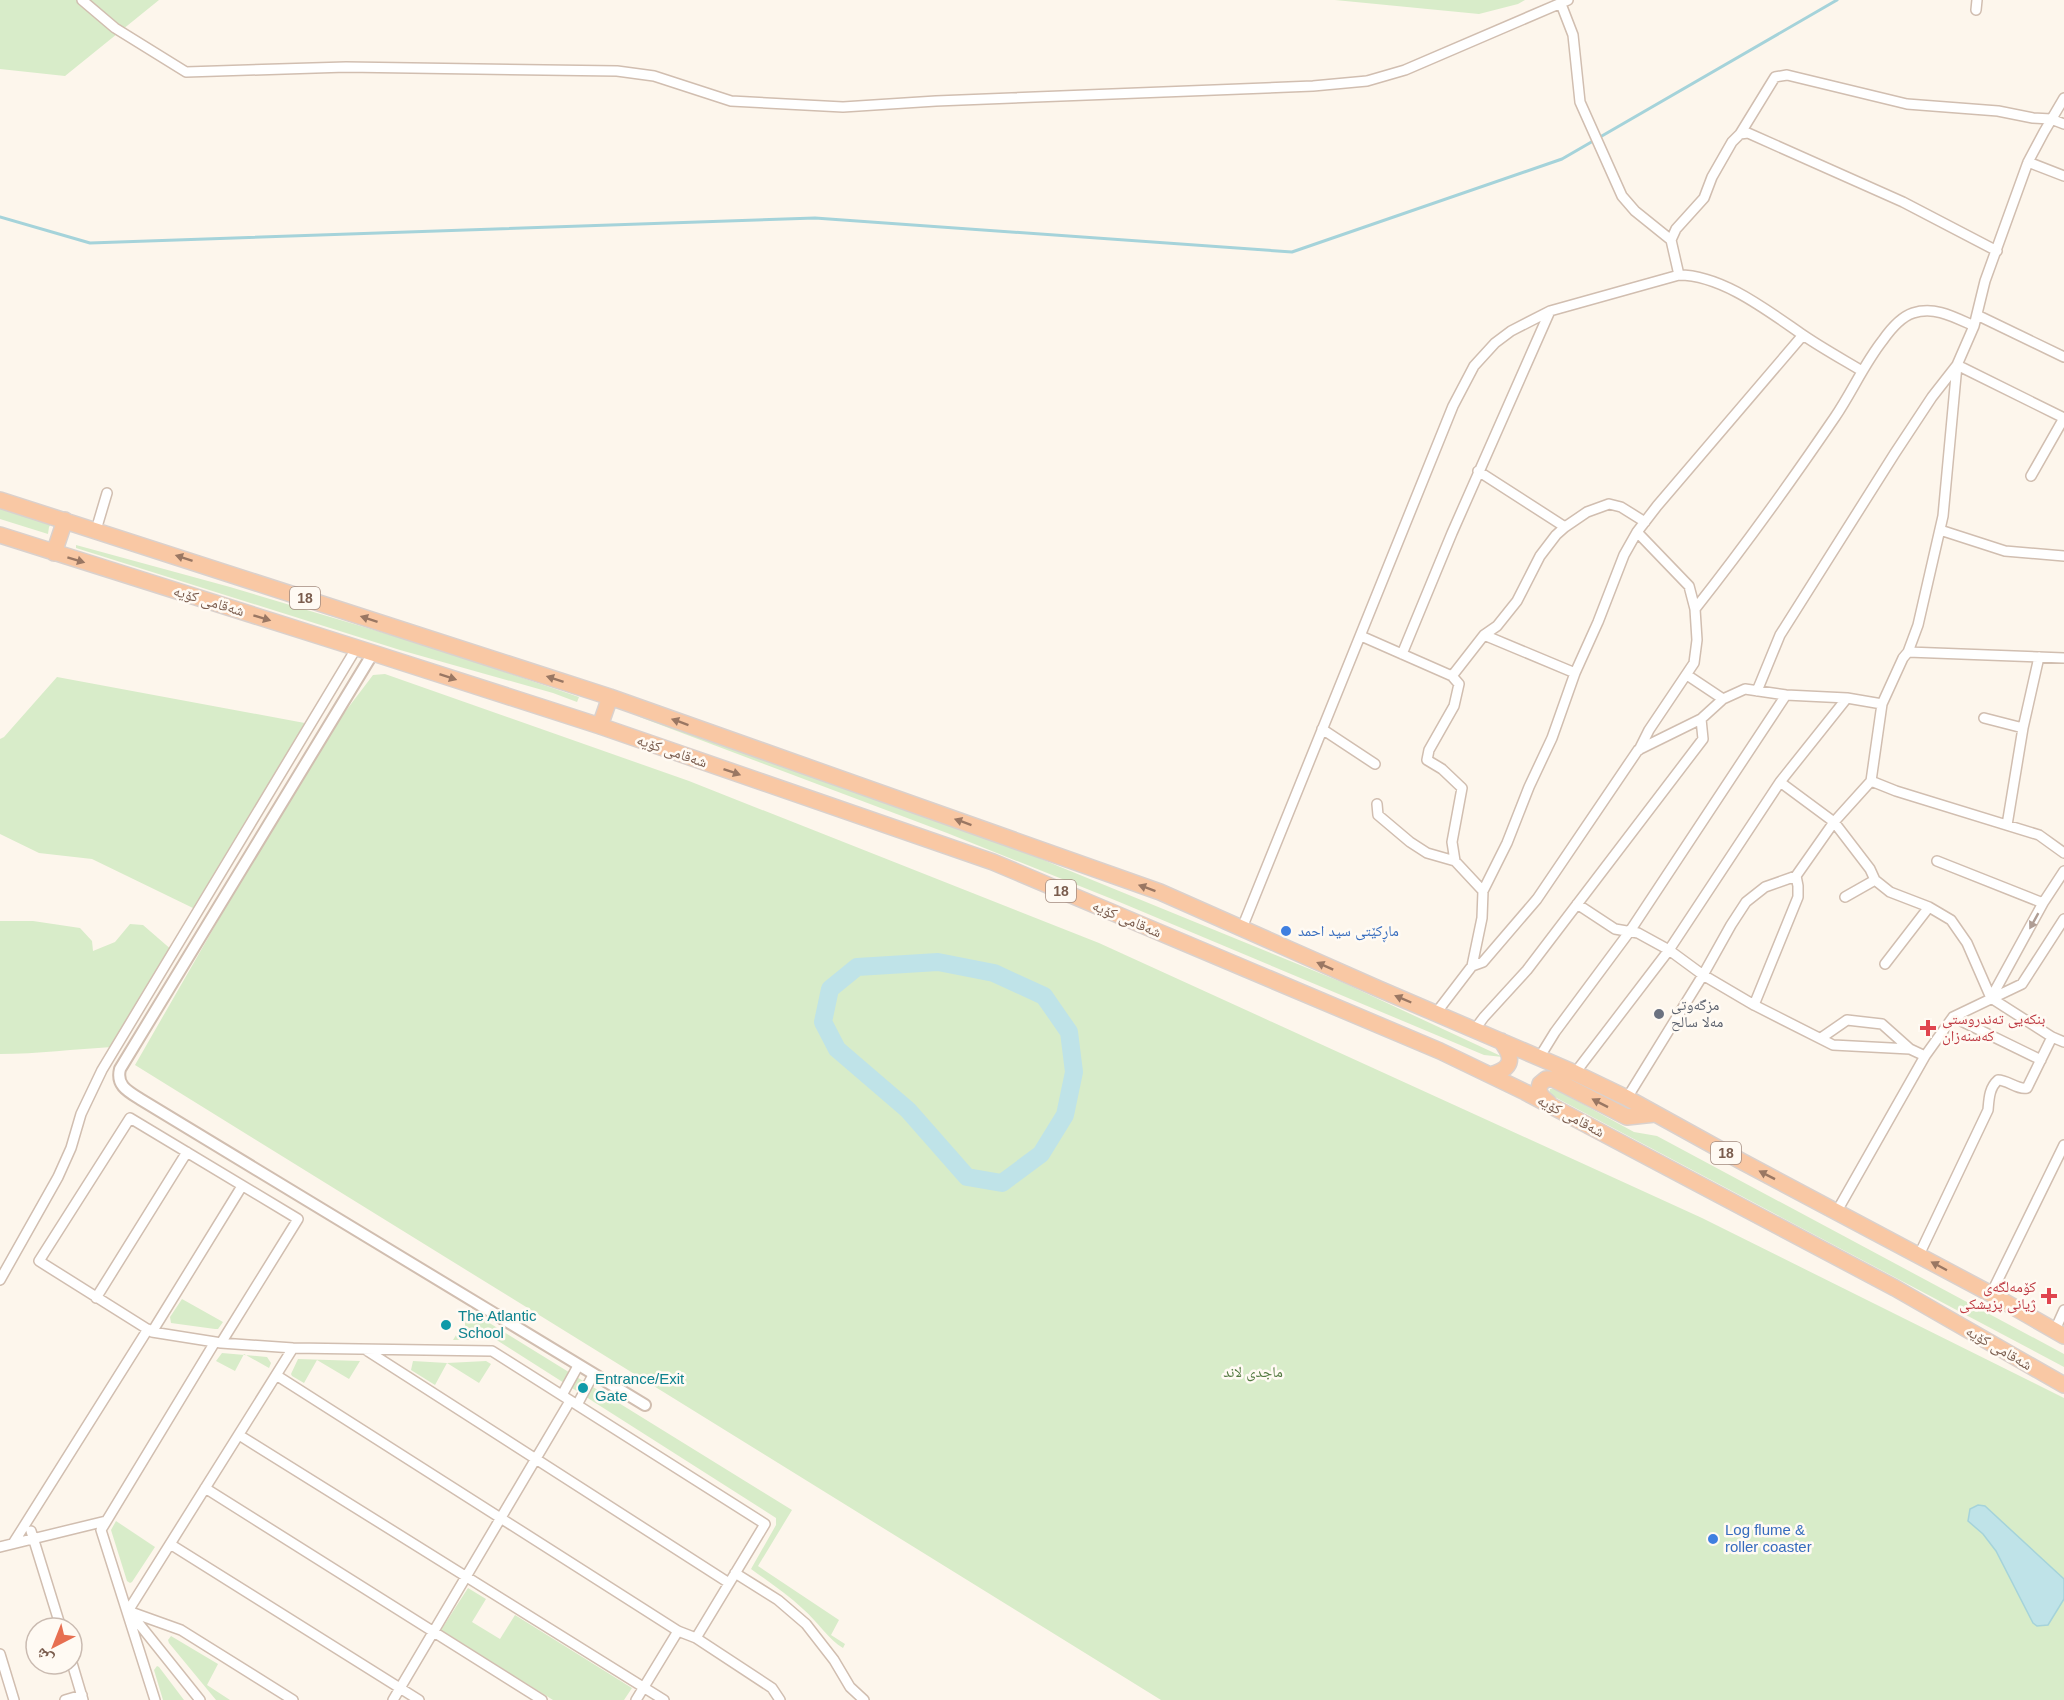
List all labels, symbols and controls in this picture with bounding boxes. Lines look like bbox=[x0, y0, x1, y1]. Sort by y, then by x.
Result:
one-way arrow bbox=[175, 553, 193, 563]
one-way arrow bbox=[67, 556, 85, 565]
street label: شەقامی کۆیە bbox=[171, 582, 247, 621]
road number: 18 bbox=[290, 587, 320, 609]
one-way arrow bbox=[360, 613, 378, 623]
one-way arrow bbox=[253, 614, 271, 623]
one-way arrow bbox=[439, 673, 457, 682]
one-way arrow bbox=[546, 674, 564, 683]
one-way arrow bbox=[671, 716, 689, 726]
street label: شەقامی کۆیە bbox=[634, 731, 710, 772]
one-way arrow bbox=[723, 768, 741, 777]
one-way arrow bbox=[954, 817, 972, 827]
road number: 18 bbox=[1046, 880, 1076, 902]
one-way arrow bbox=[1137, 882, 1155, 892]
street label: شەقامی کۆیە bbox=[1089, 896, 1164, 943]
one-way arrow bbox=[2029, 912, 2039, 929]
place label: ماڕکێتی سید احمد bbox=[1298, 922, 1399, 943]
marker: ماڕکێتی سید احمد bbox=[1279, 924, 1293, 938]
one-way arrow bbox=[1317, 961, 1334, 970]
one-way arrow bbox=[1393, 994, 1411, 1004]
place label: مزگەوتی مەلا سالح bbox=[1671, 996, 1724, 1032]
marker: مزگەوتی مەلا سالح bbox=[1652, 1007, 1666, 1021]
place label: بنکەیی تەندروستی کەسنەزان bbox=[1942, 1010, 2045, 1046]
marker: بنکەیی تەندروستی کەسنەزان bbox=[1919, 1019, 1937, 1037]
street label: شەقامی کۆیە bbox=[1534, 1091, 1608, 1142]
one-way arrow bbox=[1592, 1098, 1609, 1108]
road number: 18 bbox=[1711, 1142, 1741, 1164]
one-way arrow bbox=[1759, 1170, 1776, 1180]
one-way arrow bbox=[1931, 1261, 1948, 1271]
place label: کۆمەلگەی ژیانی پزیشکی bbox=[1959, 1278, 2036, 1314]
marker: کۆمەلگەی ژیانی پزیشکی bbox=[2040, 1287, 2058, 1305]
place label: The Atlantic School bbox=[458, 1307, 537, 1341]
marker: The Atlantic School bbox=[439, 1318, 453, 1332]
street label: شەقامی کۆیە bbox=[1962, 1322, 2035, 1375]
park label: ماجدی لاند bbox=[1223, 1363, 1283, 1382]
place label: Entrance/Exit Gate bbox=[595, 1370, 685, 1404]
marker: Entrance/Exit Gate bbox=[576, 1381, 590, 1395]
place label: Log flume & roller coaster bbox=[1725, 1521, 1812, 1555]
marker: Log flume & roller coaster bbox=[1706, 1532, 1720, 1546]
north arrow bbox=[24, 1616, 84, 1676]
text: ش bbox=[32, 1644, 57, 1669]

